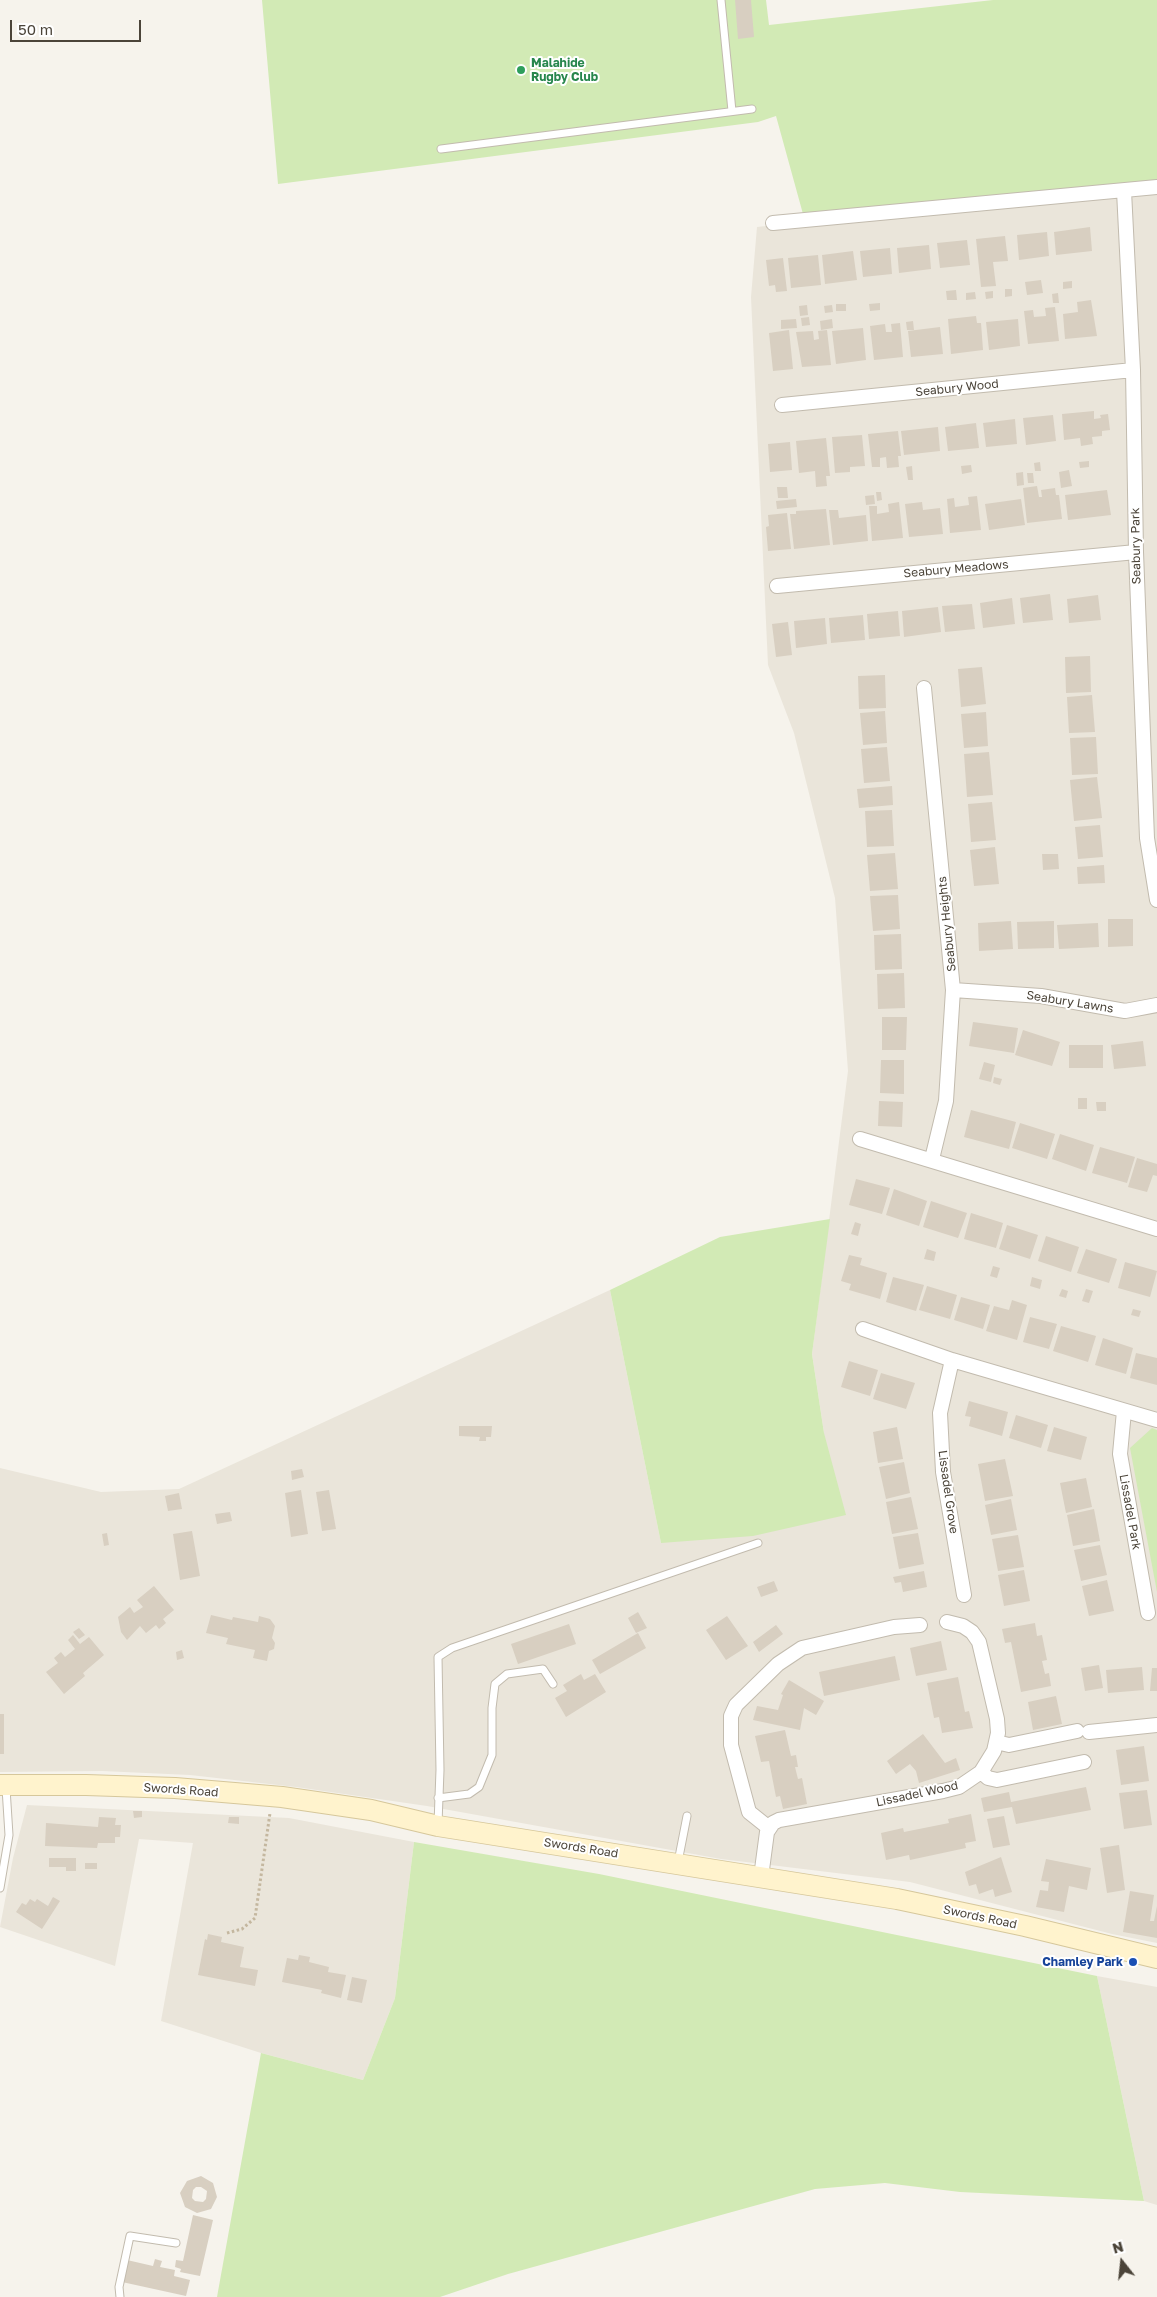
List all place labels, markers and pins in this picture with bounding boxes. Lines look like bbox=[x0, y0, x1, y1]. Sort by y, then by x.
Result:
place label: Malahide Rugby Club bbox=[531, 56, 598, 84]
marker: Malahide Rugby Club bbox=[515, 64, 527, 76]
place label: Chamley Park bbox=[1042, 1955, 1123, 1969]
marker: Chamley Park bbox=[1127, 1956, 1139, 1968]

